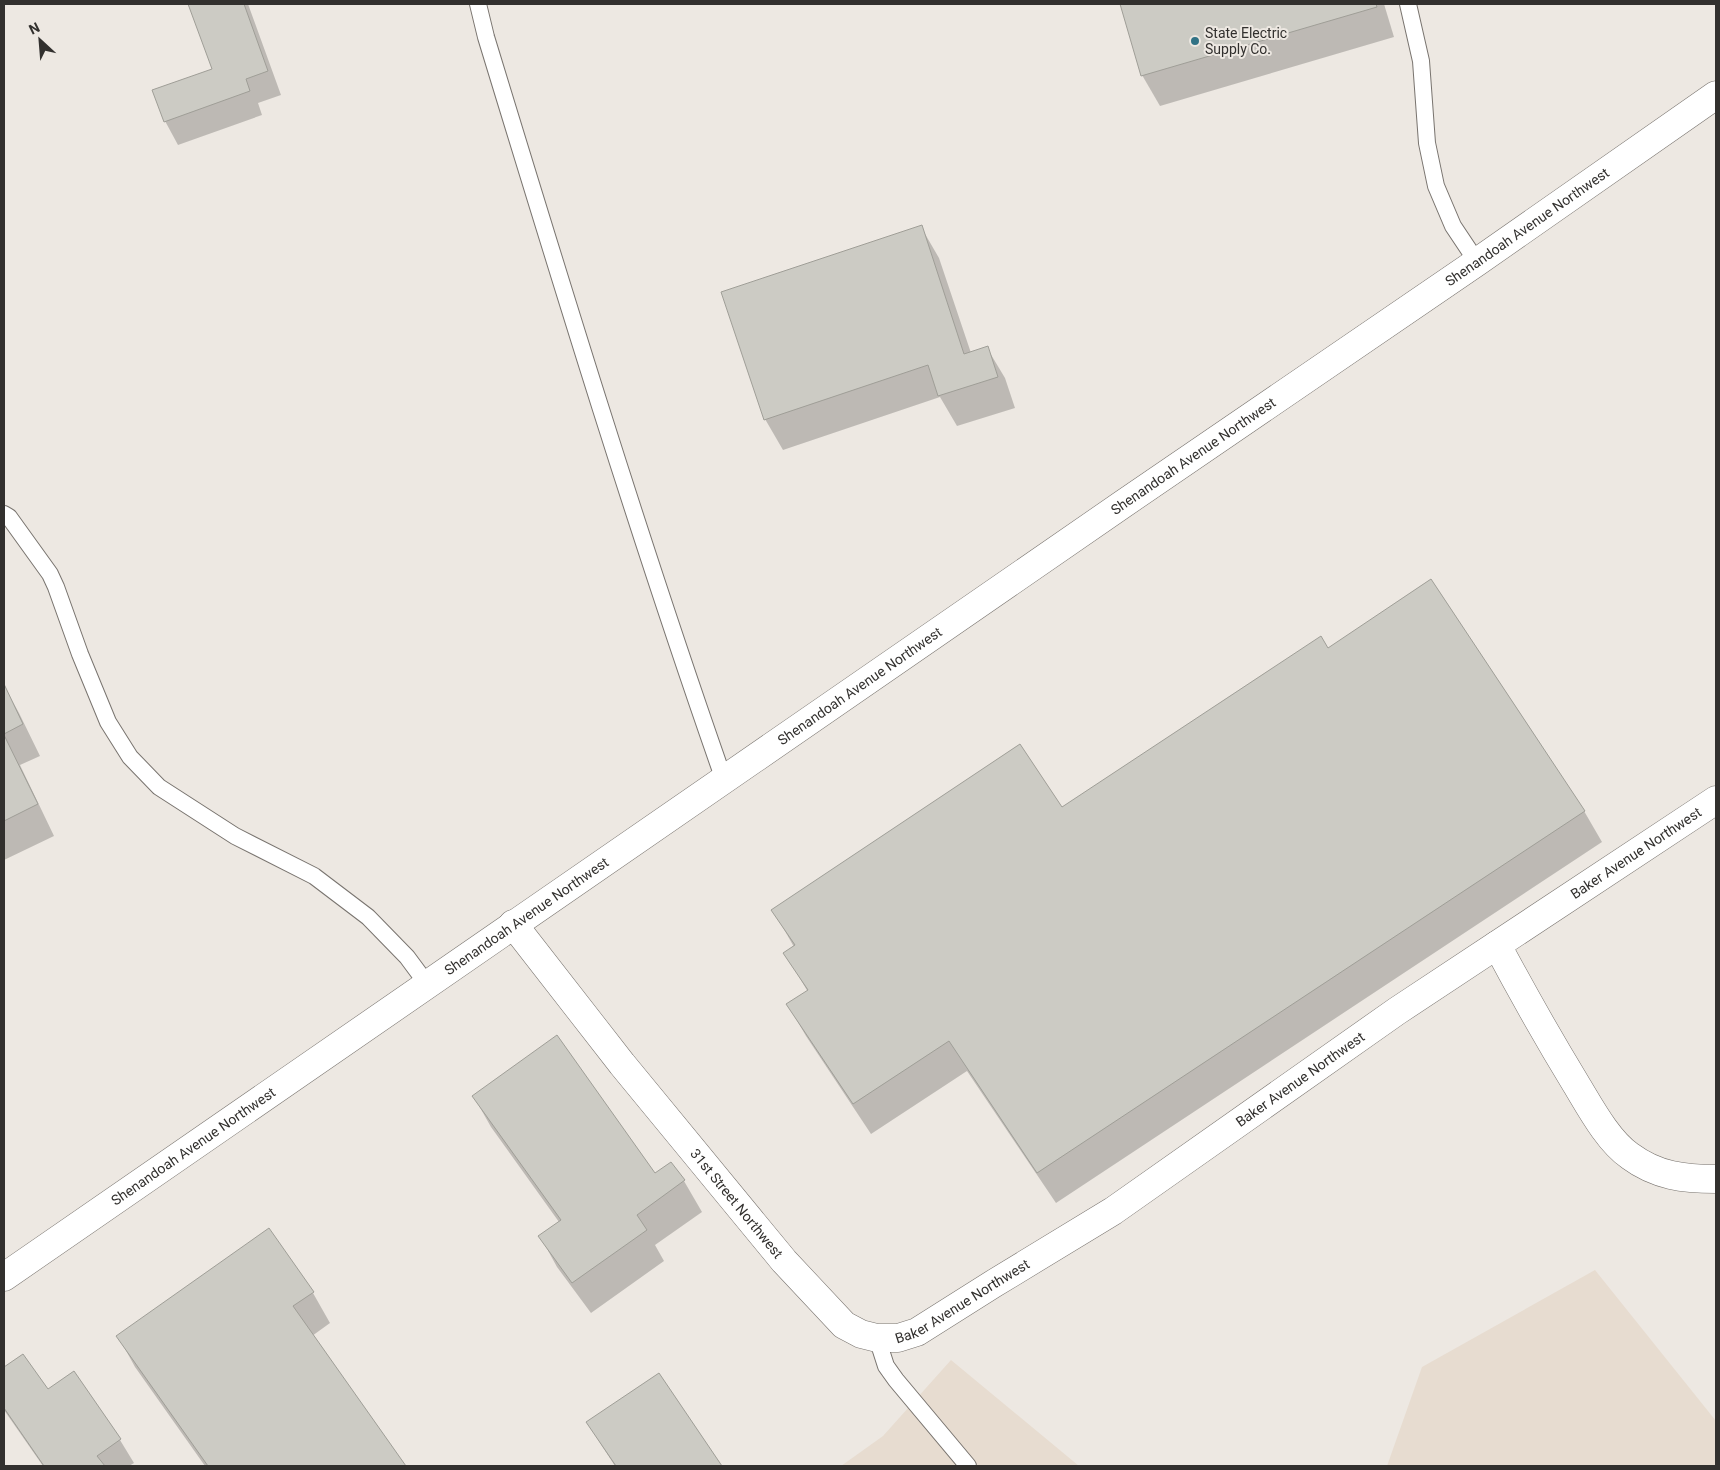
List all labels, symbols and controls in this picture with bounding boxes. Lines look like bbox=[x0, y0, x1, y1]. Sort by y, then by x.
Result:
north arrow bbox=[15, 15, 65, 65]
text: N bbox=[26, 19, 42, 38]
place label: State Electric Supply Co. bbox=[1205, 25, 1287, 57]
marker: State Electric Supply Co. bbox=[1189, 35, 1201, 47]
street label: Shenandoah Avenue Northwest bbox=[1442, 164, 1612, 289]
street label: Shenandoah Avenue Northwest bbox=[1108, 394, 1279, 518]
street label: Shenandoah Avenue Northwest bbox=[775, 623, 945, 748]
street label: Baker Avenue Northwest bbox=[1567, 804, 1705, 902]
street label: Shenandoah Avenue Northwest bbox=[441, 854, 612, 978]
street label: Baker Avenue Northwest bbox=[1233, 1028, 1368, 1130]
street label: Shenandoah Avenue Northwest bbox=[108, 1084, 279, 1208]
street label: 31st Street Northwest bbox=[687, 1146, 787, 1262]
street label: Baker Avenue Northwest bbox=[893, 1256, 1033, 1346]

